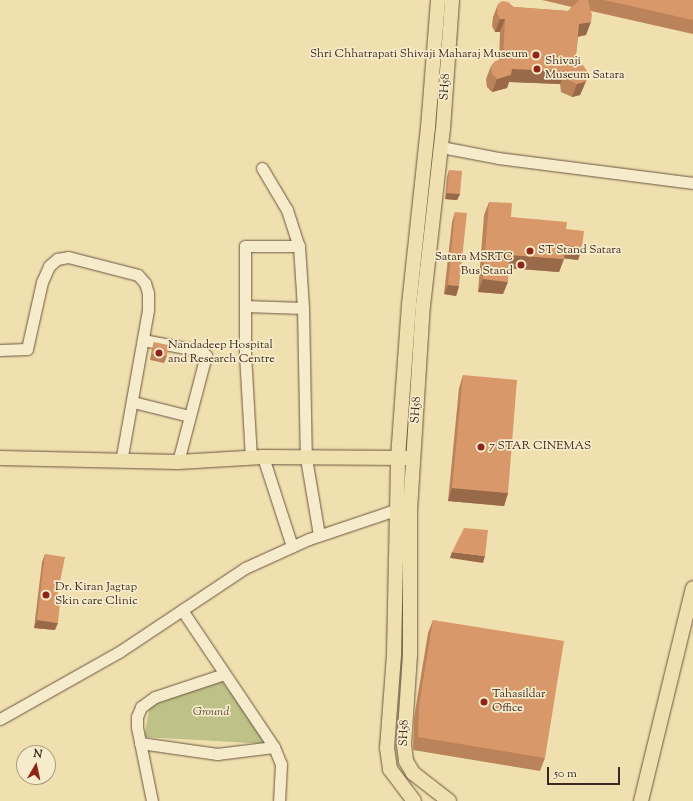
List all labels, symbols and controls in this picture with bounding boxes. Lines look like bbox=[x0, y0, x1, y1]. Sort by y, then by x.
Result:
place label: Shri Chhatrapati Shivaji Maharaj Museum bbox=[310, 48, 528, 62]
marker: Shri Chhatrapati Shivaji Maharaj Museum bbox=[531, 50, 541, 60]
place label: Shivaji Museum Satara bbox=[545, 55, 625, 83]
marker: Shivaji Museum Satara bbox=[532, 64, 542, 74]
street label: SH58 bbox=[438, 73, 454, 101]
place label: ST Stand Satara bbox=[538, 244, 621, 258]
marker: ST Stand Satara bbox=[525, 246, 535, 256]
place label: Satara MSRTC Bus Stand bbox=[435, 251, 513, 279]
marker: Satara MSRTC Bus Stand bbox=[516, 260, 526, 270]
place label: Nandadeep Hospital and Research Centre bbox=[168, 339, 275, 367]
marker: Nandadeep Hospital and Research Centre bbox=[153, 347, 165, 359]
street label: SH58 bbox=[409, 396, 425, 424]
place label: 7 STAR CINEMAS bbox=[489, 440, 591, 454]
marker: 7 STAR CINEMAS bbox=[476, 442, 486, 452]
place label: Dr. Kiran Jagtap Skin care Clinic bbox=[55, 581, 138, 609]
marker: Dr. Kiran Jagtap Skin care Clinic bbox=[40, 589, 52, 601]
place label: Tahasildar Office bbox=[492, 688, 545, 716]
marker: Tahasildar Office bbox=[479, 697, 489, 707]
park label: Ground bbox=[193, 706, 229, 720]
street label: SH58 bbox=[397, 719, 413, 747]
north arrow bbox=[16, 745, 56, 785]
text: N bbox=[32, 746, 43, 763]
scale bar bbox=[549, 759, 622, 785]
text: 50 m bbox=[554, 765, 577, 783]

